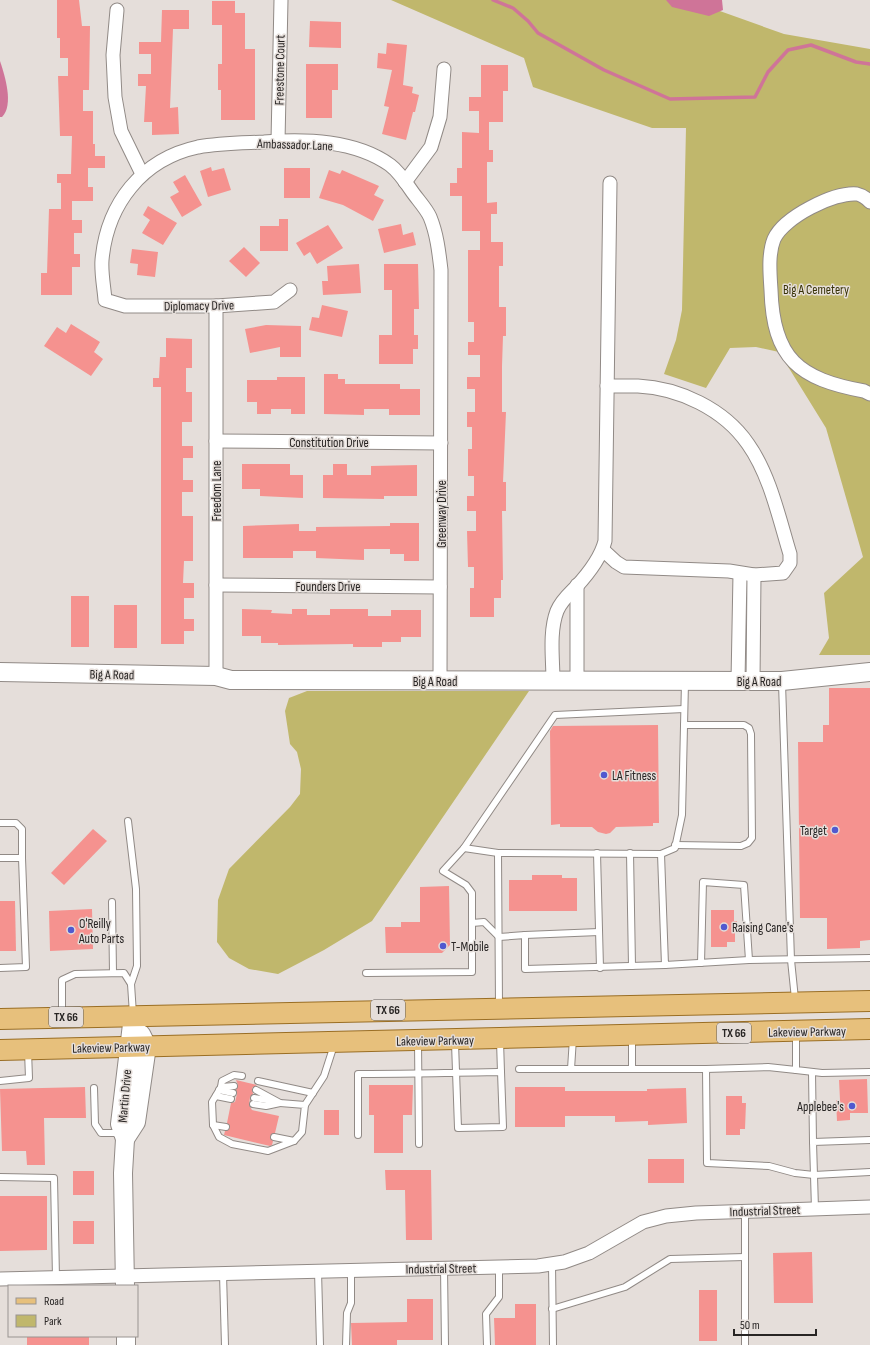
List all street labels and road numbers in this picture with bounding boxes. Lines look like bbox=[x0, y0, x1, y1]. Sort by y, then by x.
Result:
street label: Freestone Court bbox=[271, 35, 289, 105]
street label: Ambassador Lane bbox=[256, 136, 333, 154]
street label: Diplomacy Drive bbox=[164, 297, 234, 315]
street label: Constitution Drive bbox=[289, 435, 369, 451]
street label: Freedom Lane bbox=[209, 461, 225, 521]
street label: Greenway Drive bbox=[434, 480, 450, 548]
street label: Founders Drive bbox=[296, 579, 360, 595]
street label: Big A Road bbox=[89, 667, 134, 683]
street label: Big A Road bbox=[413, 674, 457, 690]
street label: Big A Road bbox=[737, 674, 781, 690]
road number: TX 66 bbox=[371, 1000, 405, 1020]
road number: TX 66 bbox=[49, 1007, 83, 1027]
road number: TX 66 bbox=[717, 1023, 751, 1043]
street label: Lakeview Parkway bbox=[768, 1023, 846, 1041]
street label: Lakeview Parkway bbox=[396, 1032, 474, 1050]
street label: Lakeview Parkway bbox=[72, 1039, 150, 1057]
street label: Martin Drive bbox=[115, 1069, 135, 1123]
street label: Industrial Street bbox=[729, 1202, 801, 1220]
street label: Industrial Street bbox=[406, 1260, 477, 1278]

